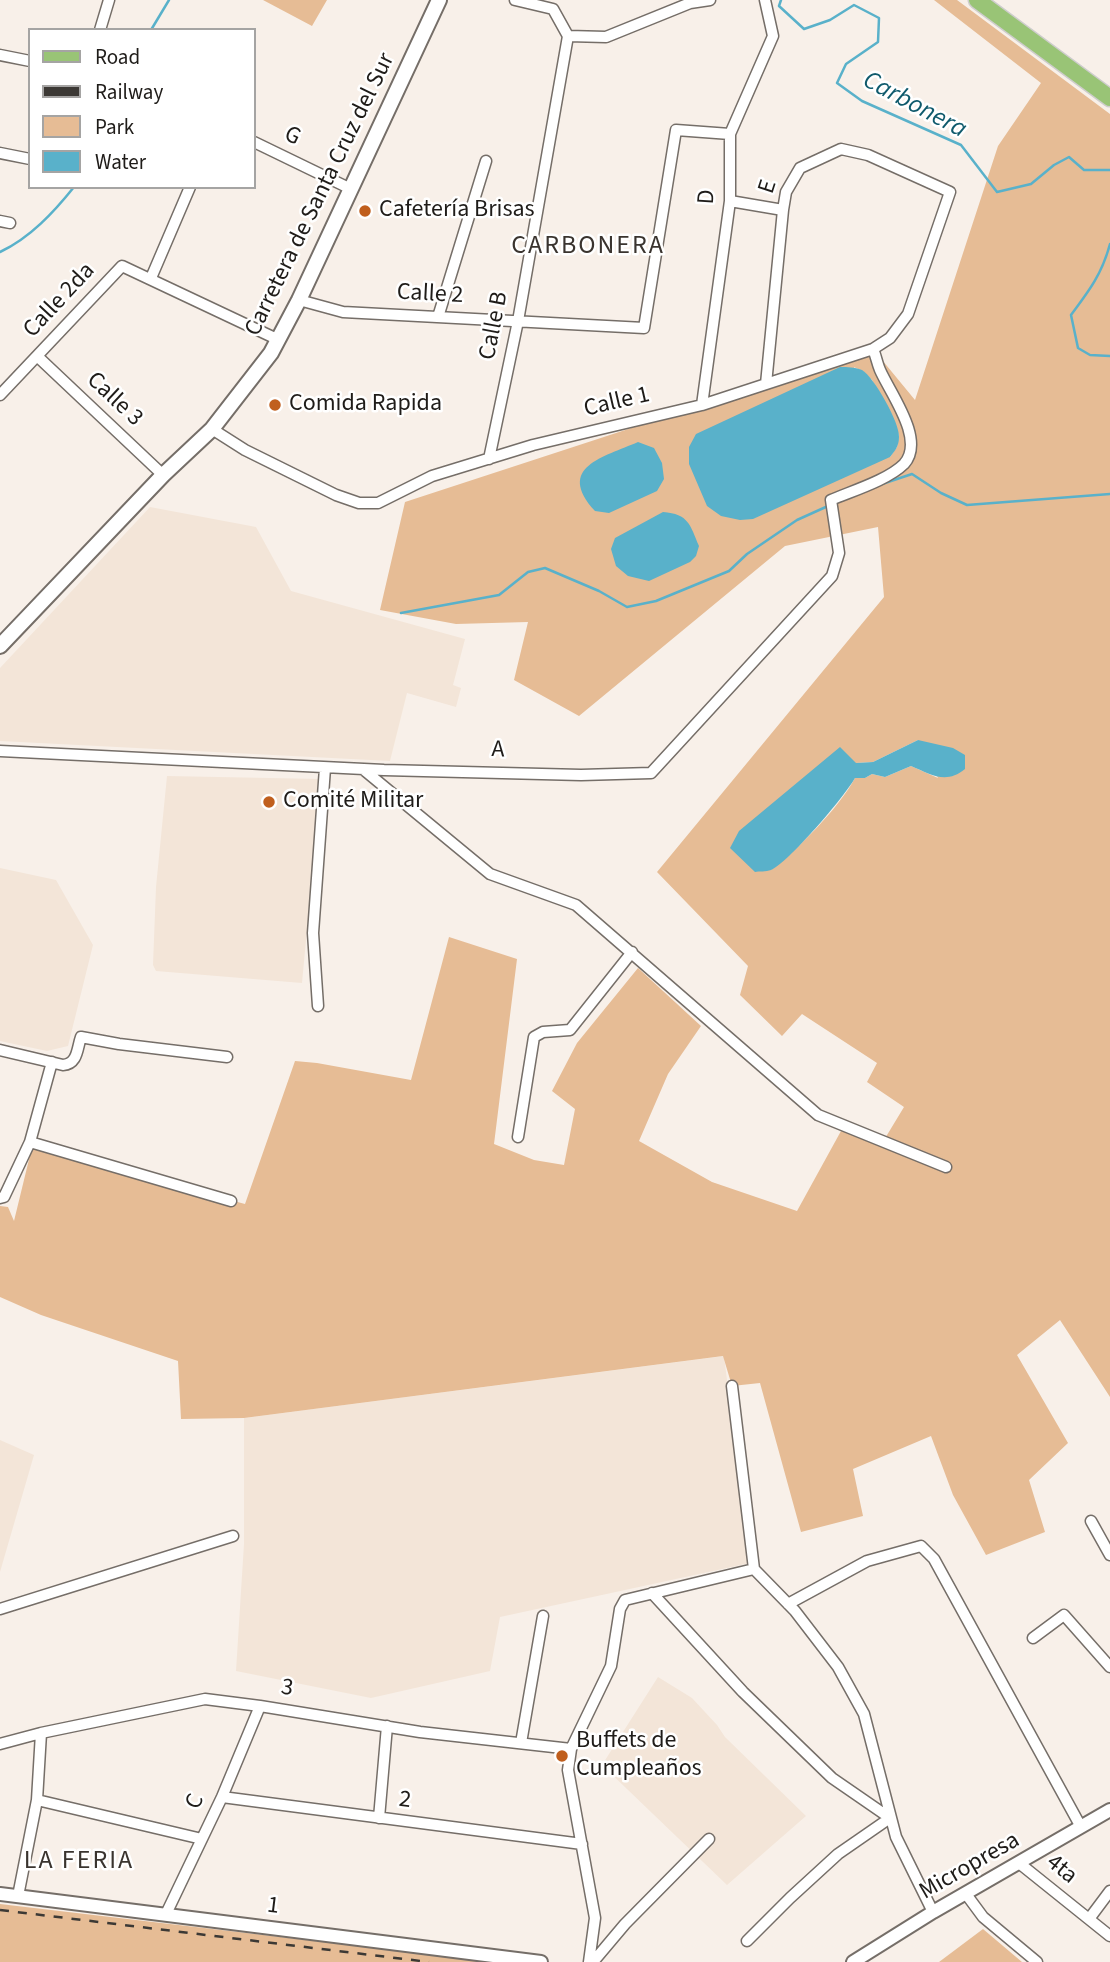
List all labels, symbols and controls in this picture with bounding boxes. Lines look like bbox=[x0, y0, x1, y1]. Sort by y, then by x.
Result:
legend bbox=[28, 28, 256, 189]
text: Road bbox=[95, 42, 140, 72]
street label: Carretera de Santa Cruz del Sur bbox=[240, 49, 402, 341]
water label: Carbonera bbox=[857, 66, 971, 146]
text: Railway bbox=[95, 77, 163, 107]
text: Park bbox=[95, 112, 134, 142]
street label: G bbox=[279, 121, 305, 153]
text: Water bbox=[95, 147, 146, 177]
street label: E bbox=[753, 177, 785, 197]
street label: D bbox=[693, 189, 723, 205]
place label: Cafetería Brisas bbox=[379, 197, 535, 225]
marker: Cafetería Brisas bbox=[357, 203, 373, 219]
district label: CARBONERA bbox=[512, 231, 664, 263]
street label: Calle 2da bbox=[18, 258, 102, 344]
street label: Calle 2 bbox=[396, 279, 464, 311]
street label: Calle B bbox=[474, 289, 516, 363]
street label: Calle 3 bbox=[80, 367, 148, 433]
street label: Calle 1 bbox=[581, 381, 653, 425]
place label: Comida Rapida bbox=[289, 391, 442, 419]
marker: Comida Rapida bbox=[267, 397, 283, 413]
street label: A bbox=[491, 736, 505, 766]
place label: Comité Militar bbox=[283, 788, 423, 816]
marker: Comité Militar bbox=[261, 794, 277, 810]
street label: 3 bbox=[279, 1674, 295, 1704]
place label: Buffets de Cumpleaños bbox=[576, 1728, 702, 1784]
marker: Buffets de Cumpleaños bbox=[554, 1748, 570, 1764]
street label: 2 bbox=[397, 1786, 413, 1816]
street label: C bbox=[180, 1790, 212, 1814]
street label: Micropresa bbox=[915, 1827, 1025, 1907]
district label: LA FERIA bbox=[25, 1846, 133, 1878]
street label: 4ta bbox=[1040, 1849, 1082, 1891]
street label: 1 bbox=[265, 1892, 281, 1922]

